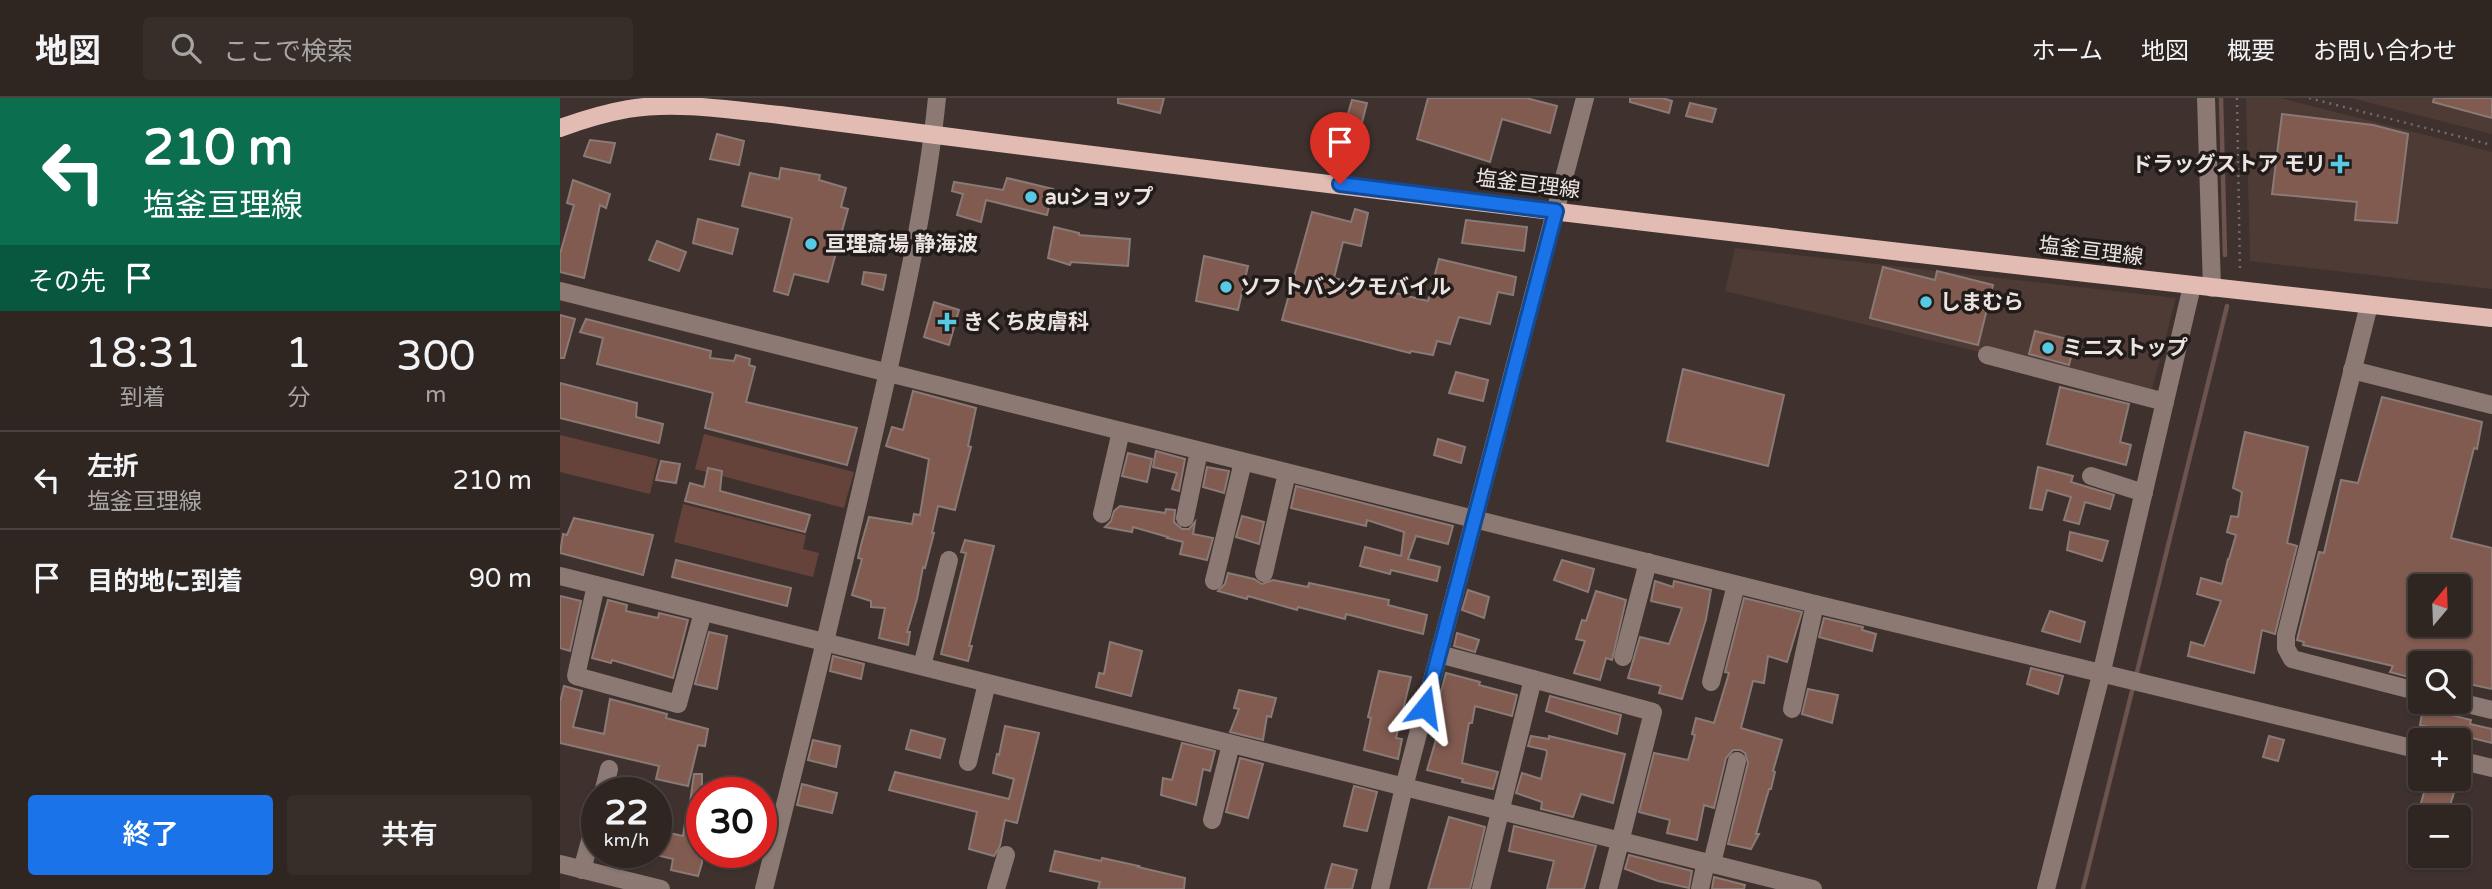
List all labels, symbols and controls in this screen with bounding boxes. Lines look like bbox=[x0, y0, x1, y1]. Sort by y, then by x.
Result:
search box bbox=[143, 17, 633, 80]
icon: search bbox=[167, 29, 205, 67]
text: 地図 bbox=[35, 32, 101, 71]
text: ここで検索 bbox=[223, 36, 353, 67]
text: ホーム bbox=[2032, 37, 2103, 66]
text: 地図 bbox=[2141, 37, 2189, 66]
text: 概要 bbox=[2227, 37, 2275, 66]
text: お問い合わせ bbox=[2313, 37, 2457, 66]
pin bbox=[1310, 112, 1370, 184]
text: 210 m bbox=[143, 119, 293, 178]
icon: arrive bbox=[1321, 123, 1359, 161]
icon: left bbox=[28, 126, 119, 217]
place label: ドラッグストア モリ bbox=[2132, 152, 2326, 177]
marker: ドラッグストア モリ bbox=[2332, 156, 2348, 172]
street label: 塩釜亘理線 bbox=[1474, 166, 1582, 203]
place label: auショップ bbox=[1045, 185, 1154, 210]
text: 塩釜亘理線 bbox=[143, 187, 303, 225]
marker: auショップ bbox=[1023, 189, 1039, 205]
place label: 亘理斎場 静海波 bbox=[825, 232, 977, 257]
street label: 塩釜亘理線 bbox=[2037, 233, 2145, 270]
marker: 亘理斎場 静海波 bbox=[803, 236, 819, 252]
icon: arrive bbox=[120, 259, 158, 297]
text: その先 bbox=[28, 266, 106, 297]
place label: ソフトバンクモバイル bbox=[1240, 275, 1451, 300]
marker: ソフトバンクモバイル bbox=[1218, 279, 1234, 295]
place label: しまむら bbox=[1940, 290, 2024, 315]
marker: しまむら bbox=[1918, 294, 1934, 310]
place label: きくち皮膚科 bbox=[963, 310, 1089, 335]
marker: きくち皮膚科 bbox=[937, 312, 957, 332]
text: 18:31 bbox=[85, 328, 201, 379]
text: 1 bbox=[285, 328, 312, 379]
text: 300 bbox=[396, 331, 475, 382]
place label: ミニストップ bbox=[2062, 336, 2188, 361]
marker: ミニストップ bbox=[2040, 340, 2056, 356]
text: m bbox=[425, 381, 446, 409]
text: 到着 bbox=[120, 384, 166, 412]
text: 分 bbox=[287, 384, 310, 412]
text: 左折 bbox=[87, 451, 139, 482]
icon: left bbox=[28, 461, 66, 499]
text: 210 m bbox=[452, 465, 532, 496]
text: 塩釜亘理線 bbox=[87, 488, 202, 516]
icon: arrive bbox=[28, 559, 66, 597]
text: 90 m bbox=[469, 563, 532, 594]
text: 目的地に到着 bbox=[87, 566, 243, 597]
north arrow bbox=[2408, 574, 2471, 637]
map controls bbox=[2408, 574, 2471, 868]
button: search bbox=[2408, 651, 2471, 714]
position arrow bbox=[1388, 670, 1462, 744]
button: + bbox=[2408, 728, 2471, 791]
speed limit sign: 30 bbox=[686, 777, 777, 868]
text: 22 bbox=[605, 792, 648, 834]
button: 終了 bbox=[28, 795, 273, 875]
button: 共有 bbox=[287, 795, 532, 875]
button: − bbox=[2408, 805, 2471, 868]
text: km/h bbox=[604, 829, 649, 851]

